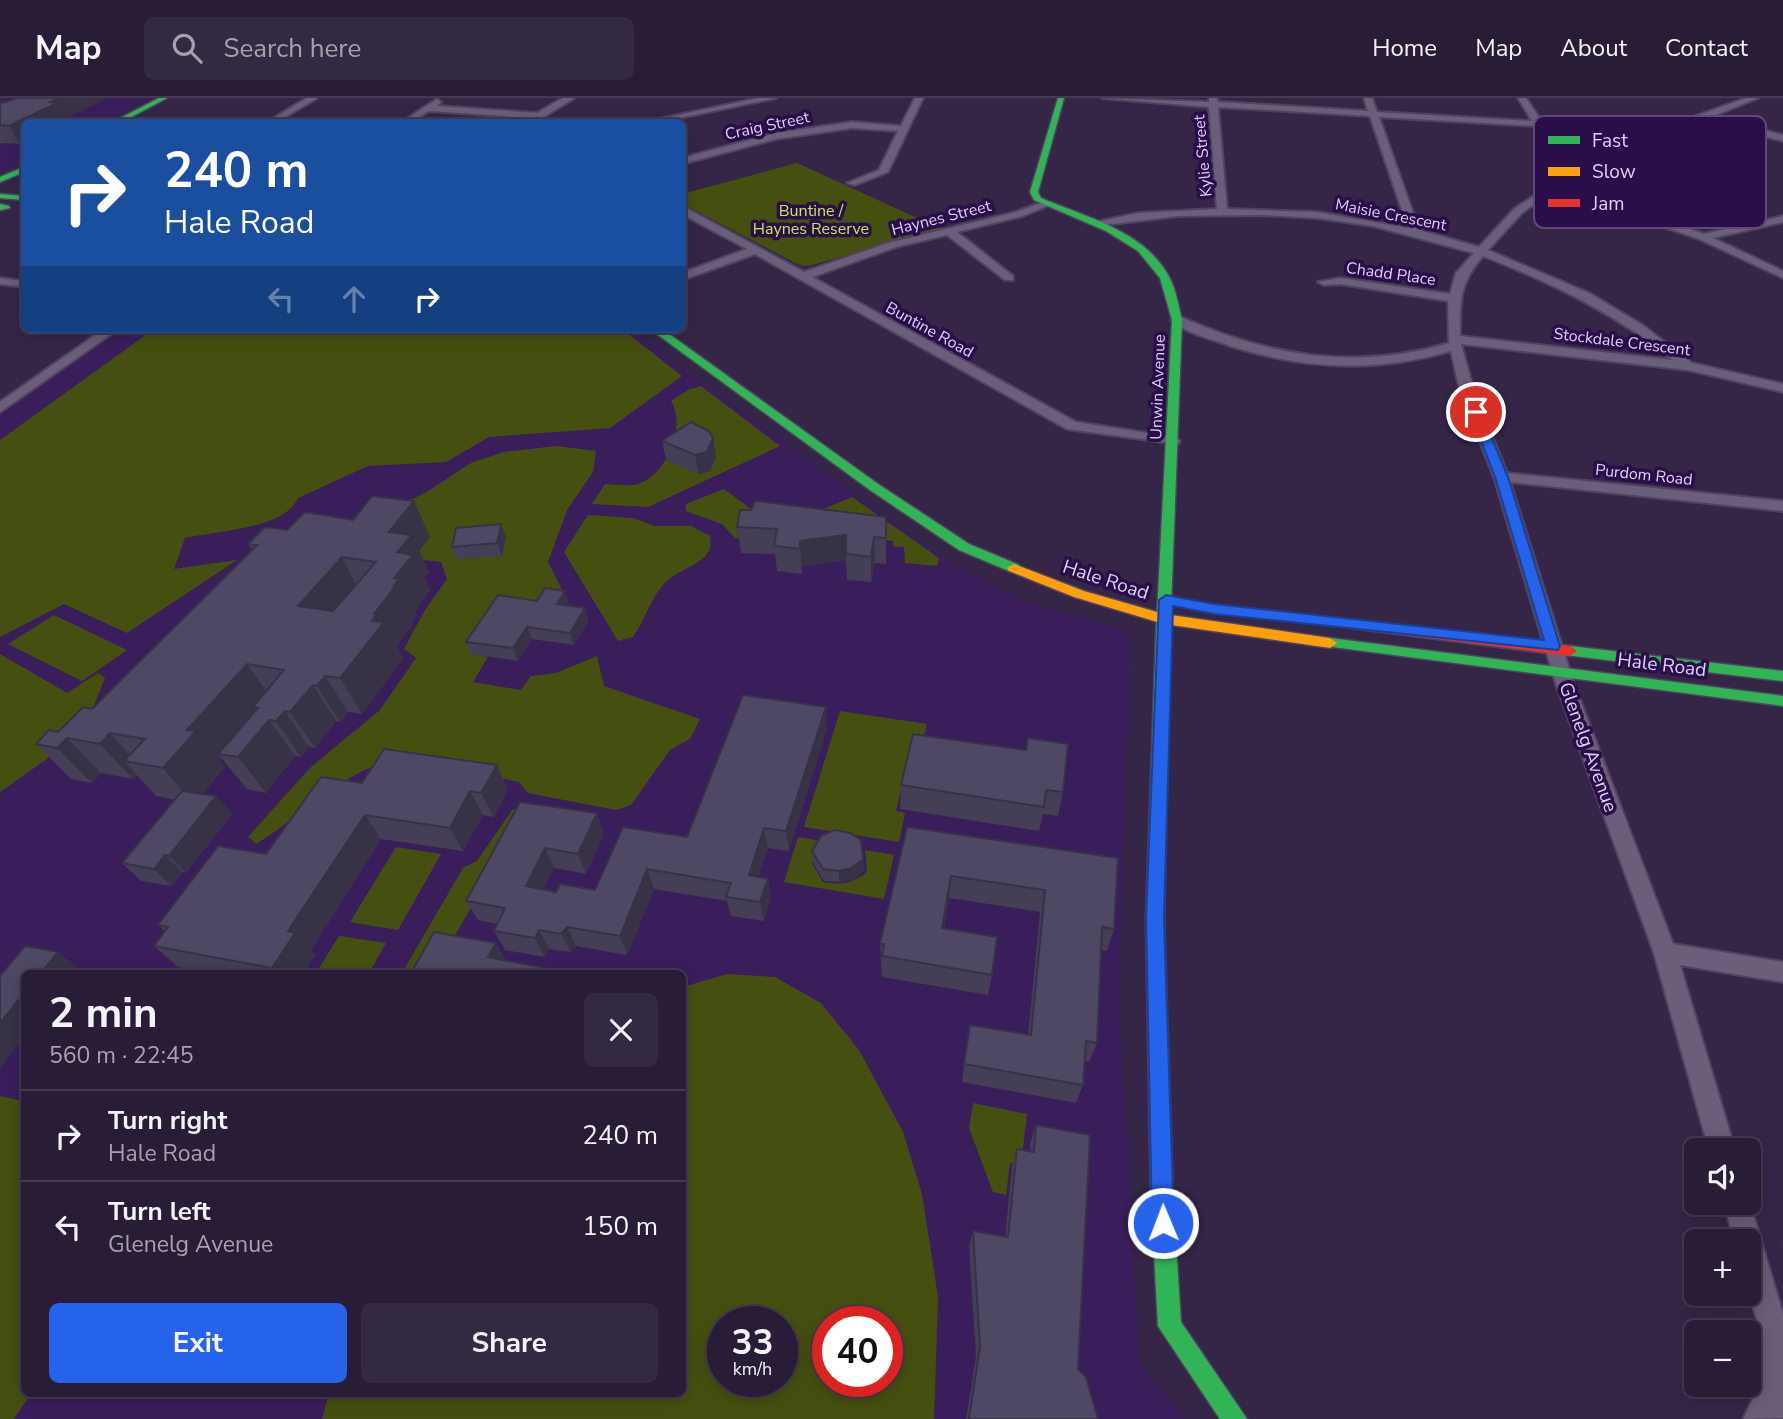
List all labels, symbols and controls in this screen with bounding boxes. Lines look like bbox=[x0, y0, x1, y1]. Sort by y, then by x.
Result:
search box bbox=[144, 17, 634, 80]
text: Map bbox=[35, 26, 102, 71]
icon: search bbox=[168, 29, 206, 67]
text: Search here bbox=[224, 31, 361, 66]
text: Home bbox=[1372, 32, 1437, 64]
text: Map bbox=[1475, 32, 1522, 64]
text: About bbox=[1560, 32, 1627, 64]
text: Contact bbox=[1665, 32, 1748, 64]
street label: Craig Street bbox=[723, 106, 812, 146]
street label: Kylie Street bbox=[1188, 113, 1218, 198]
legend bbox=[1534, 116, 1766, 228]
text: Fast bbox=[1592, 128, 1628, 154]
text: 240 m bbox=[164, 137, 308, 204]
icon: right bbox=[49, 147, 140, 238]
text: Slow bbox=[1592, 159, 1636, 185]
text: Jam bbox=[1591, 191, 1625, 217]
street label: Maisie Crescent bbox=[1333, 193, 1449, 237]
street label: Haynes Street bbox=[889, 195, 994, 241]
park label: Buntine / Haynes Reserve bbox=[753, 200, 869, 240]
text: Hale Road bbox=[164, 201, 314, 244]
street label: Chadd Place bbox=[1345, 257, 1437, 291]
icon: left bbox=[262, 280, 300, 318]
icon: ahead bbox=[335, 280, 373, 318]
icon: right bbox=[408, 280, 446, 318]
street label: Buntine Road bbox=[882, 297, 977, 363]
street label: Stockdale Crescent bbox=[1552, 323, 1692, 361]
street label: Unwin Avenue bbox=[1145, 334, 1171, 440]
pin bbox=[1446, 382, 1506, 442]
icon: arrive bbox=[1457, 393, 1495, 431]
street label: Purdom Road bbox=[1594, 459, 1694, 491]
street label: Hale Road bbox=[1059, 554, 1152, 606]
street label: Hale Road bbox=[1616, 647, 1708, 683]
street label: Glenelg Avenue bbox=[1552, 679, 1624, 816]
text: 2 min bbox=[49, 985, 158, 1042]
button: close bbox=[584, 993, 658, 1067]
text: 560 m · 22:45 bbox=[49, 1040, 194, 1071]
text: Turn right bbox=[108, 1103, 227, 1138]
icon: right bbox=[49, 1117, 87, 1155]
text: 240 m bbox=[582, 1118, 658, 1153]
text: Hale Road bbox=[108, 1138, 216, 1169]
map controls bbox=[1684, 1138, 1761, 1397]
button: sound bbox=[1684, 1138, 1761, 1215]
position arrow bbox=[1126, 1186, 1200, 1260]
text: Turn left bbox=[108, 1194, 211, 1229]
icon: left bbox=[49, 1208, 87, 1246]
text: 150 m bbox=[582, 1209, 658, 1244]
text: Glenelg Avenue bbox=[108, 1229, 273, 1260]
button: + bbox=[1684, 1229, 1761, 1306]
button: Exit bbox=[49, 1303, 347, 1383]
button: Share bbox=[361, 1303, 658, 1383]
speed limit sign: 40 bbox=[812, 1306, 903, 1397]
text: 33 bbox=[731, 1319, 774, 1366]
button: − bbox=[1684, 1320, 1761, 1397]
text: km/h bbox=[733, 1357, 772, 1381]

